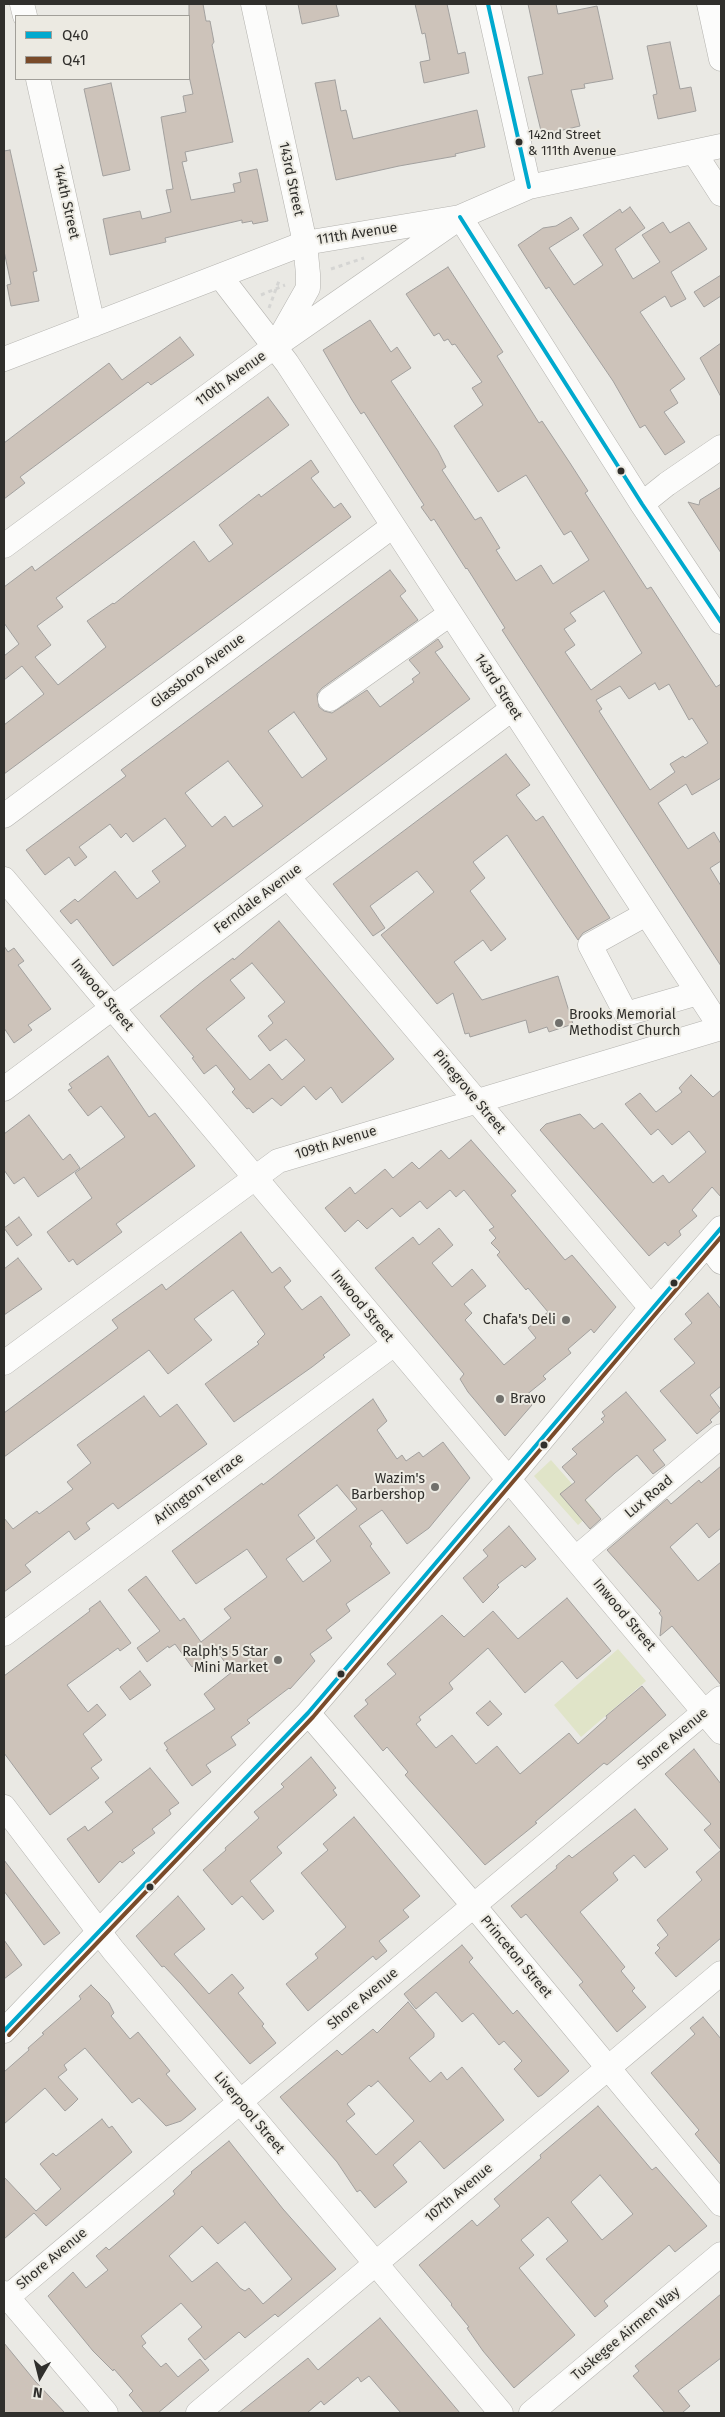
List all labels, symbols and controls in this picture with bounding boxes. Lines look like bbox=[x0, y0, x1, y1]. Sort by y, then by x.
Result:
legend bbox=[15, 15, 190, 80]
text: Q40 bbox=[62, 26, 89, 44]
text: Q41 bbox=[62, 51, 86, 69]
place label: 142nd Street & 111th Avenue bbox=[528, 127, 616, 158]
marker: 142nd Street & 111th Avenue bbox=[514, 137, 524, 147]
street label: 143rd Street bbox=[275, 140, 307, 218]
street label: 144th Street bbox=[49, 163, 83, 241]
street label: 111th Avenue bbox=[316, 219, 398, 249]
street label: 110th Avenue bbox=[192, 348, 270, 410]
unlabelled marker bbox=[616, 466, 626, 476]
street label: Glassboro Avenue bbox=[148, 630, 248, 712]
street label: 143rd Street bbox=[470, 651, 526, 723]
street label: Ferndale Avenue bbox=[211, 861, 305, 937]
street label: Inwood Street bbox=[67, 956, 137, 1034]
place label: Brooks Memorial Methodist Church bbox=[569, 1007, 681, 1040]
marker: Brooks Memorial Methodist Church bbox=[553, 1017, 565, 1029]
street label: Pinegrove Street bbox=[429, 1047, 509, 1137]
street label: 109th Avenue bbox=[293, 1123, 379, 1163]
street label: Inwood Street bbox=[327, 1267, 397, 1345]
unlabelled marker bbox=[669, 1278, 679, 1288]
place label: Chafa's Deli bbox=[483, 1312, 556, 1328]
marker: Chafa's Deli bbox=[560, 1314, 572, 1326]
place label: Bravo bbox=[510, 1391, 546, 1407]
marker: Bravo bbox=[494, 1393, 506, 1405]
unlabelled marker bbox=[539, 1440, 549, 1450]
street label: Arlington Terrace bbox=[151, 1450, 247, 1528]
place label: Wazim's Barbershop bbox=[351, 1471, 425, 1504]
street label: Lux Road bbox=[622, 1472, 676, 1522]
marker: Wazim's Barbershop bbox=[429, 1481, 441, 1493]
street label: Inwood Street bbox=[589, 1576, 659, 1654]
place label: Ralph's 5 Star Mini Market bbox=[182, 1644, 268, 1676]
marker: Ralph's 5 Star Mini Market bbox=[272, 1654, 284, 1666]
unlabelled marker bbox=[336, 1669, 346, 1679]
street label: Shore Avenue bbox=[634, 1705, 712, 1773]
unlabelled marker bbox=[145, 1882, 155, 1892]
street label: Princeton Street bbox=[477, 1912, 555, 2002]
street label: Shore Avenue bbox=[324, 1965, 402, 2033]
street label: Liverpool Street bbox=[210, 2069, 288, 2157]
street label: 107th Avenue bbox=[422, 2160, 496, 2226]
street label: Shore Avenue bbox=[13, 2225, 91, 2293]
street label: Tuskegee Airmen Way bbox=[568, 2284, 684, 2384]
north arrow bbox=[15, 2352, 65, 2402]
text: N bbox=[32, 2383, 44, 2401]

